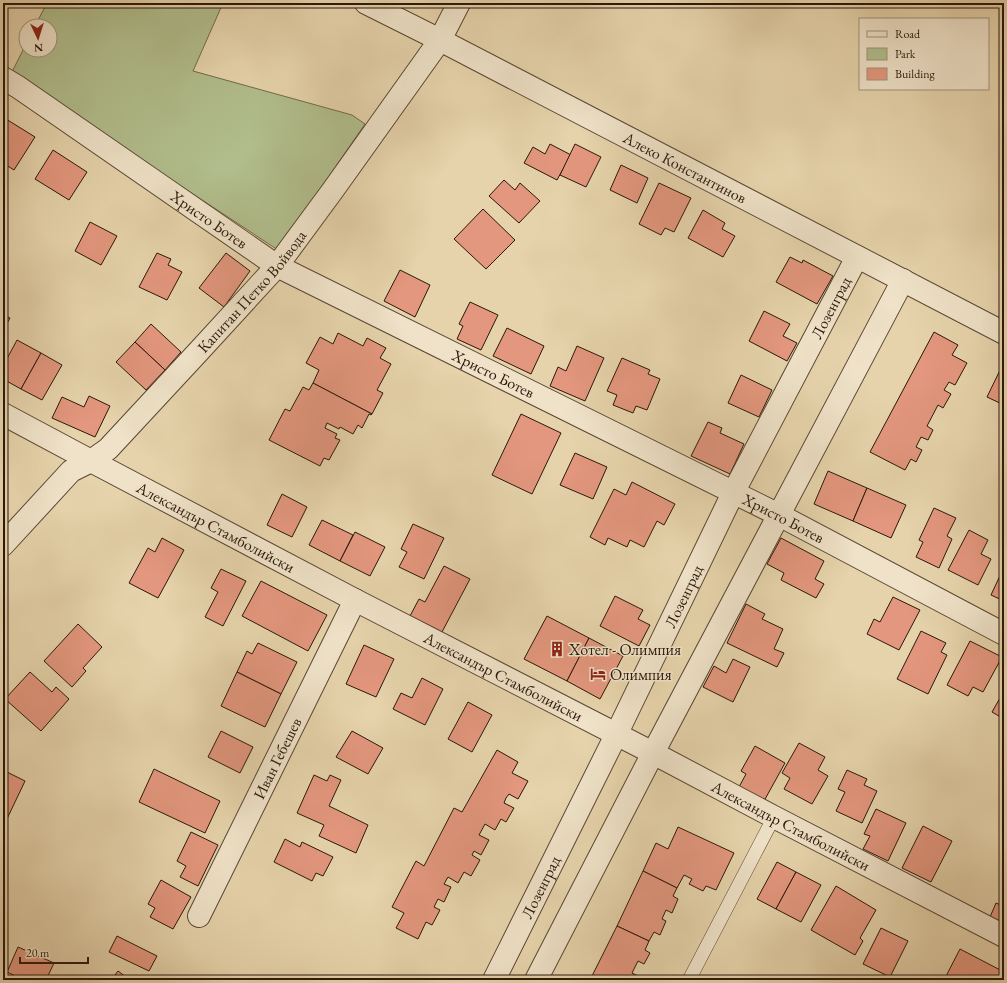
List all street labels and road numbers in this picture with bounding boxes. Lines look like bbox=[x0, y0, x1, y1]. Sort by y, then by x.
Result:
street label: Алеко Константинов bbox=[619, 126, 750, 208]
street label: Христо Ботев bbox=[166, 185, 252, 253]
street label: Капитан Петко Войвода bbox=[192, 225, 311, 357]
street label: Лозенград bbox=[806, 272, 856, 342]
street label: Христо Ботев bbox=[448, 344, 538, 403]
street label: Александър Стамболийски bbox=[132, 476, 299, 577]
street label: Христо Ботев bbox=[738, 488, 828, 548]
street label: Лозенград bbox=[659, 561, 708, 631]
street label: Александър Стамболийски bbox=[419, 626, 587, 726]
street label: Иван Гебешев bbox=[248, 714, 306, 803]
street label: Александър Стамболийски bbox=[707, 775, 874, 876]
street label: Лозенград bbox=[516, 852, 565, 922]

